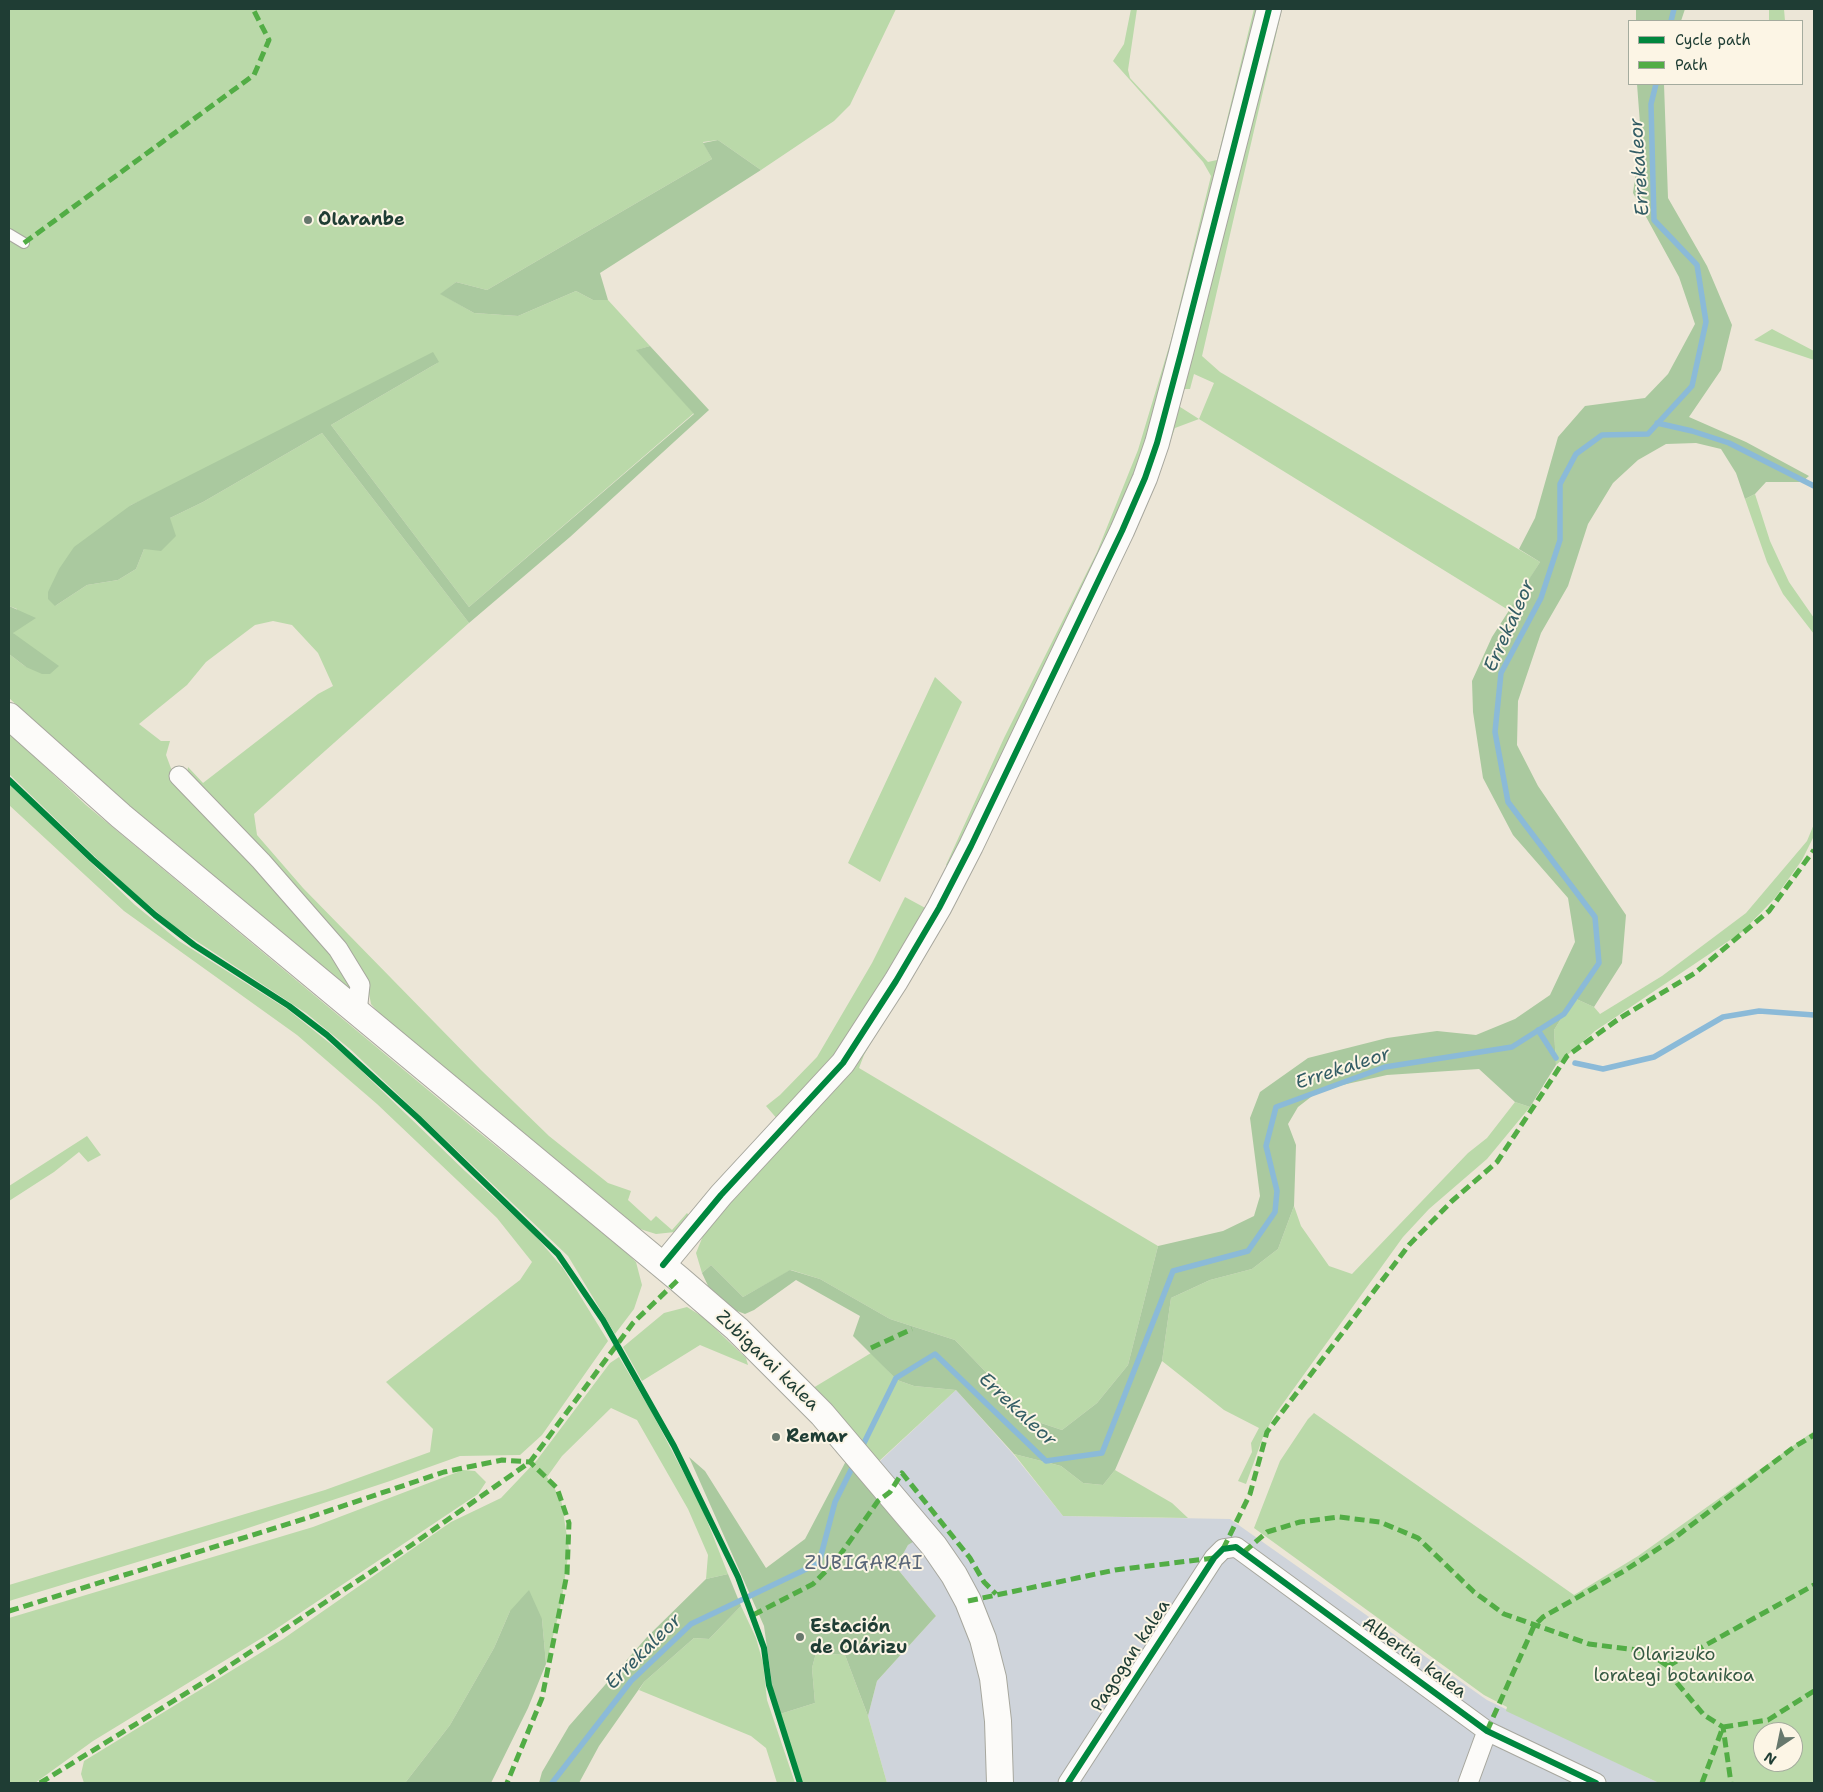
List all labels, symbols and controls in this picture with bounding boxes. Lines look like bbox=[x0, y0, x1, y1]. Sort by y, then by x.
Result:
legend bbox=[1628, 20, 1803, 85]
text: Cycle path bbox=[1675, 30, 1751, 50]
text: Path bbox=[1675, 55, 1708, 75]
water label: Errekaleor bbox=[1625, 117, 1655, 217]
place label: Olaranbe bbox=[318, 209, 405, 231]
marker: Olaranbe bbox=[302, 214, 314, 226]
water label: Errekaleor bbox=[1480, 576, 1540, 676]
water label: Errekaleor bbox=[1293, 1043, 1393, 1095]
street label: Zubigarai kalea bbox=[711, 1306, 823, 1416]
water label: Errekaleor bbox=[973, 1368, 1061, 1452]
place label: Remar bbox=[786, 1426, 848, 1448]
marker: Remar bbox=[770, 1431, 782, 1443]
district label: ZUBIGARAI bbox=[803, 1553, 925, 1575]
street label: Pagogan kalea bbox=[1087, 1596, 1175, 1716]
water label: Errekaleor bbox=[601, 1609, 687, 1695]
street label: Albertia kalea bbox=[1358, 1613, 1470, 1703]
place label: Estación de Olárizu bbox=[810, 1616, 907, 1658]
marker: Estación de Olárizu bbox=[794, 1631, 806, 1643]
park label: Olarizuko lorategi botanikoa bbox=[1594, 1644, 1754, 1686]
north arrow bbox=[1753, 1722, 1803, 1772]
text: N bbox=[1761, 1748, 1780, 1769]

